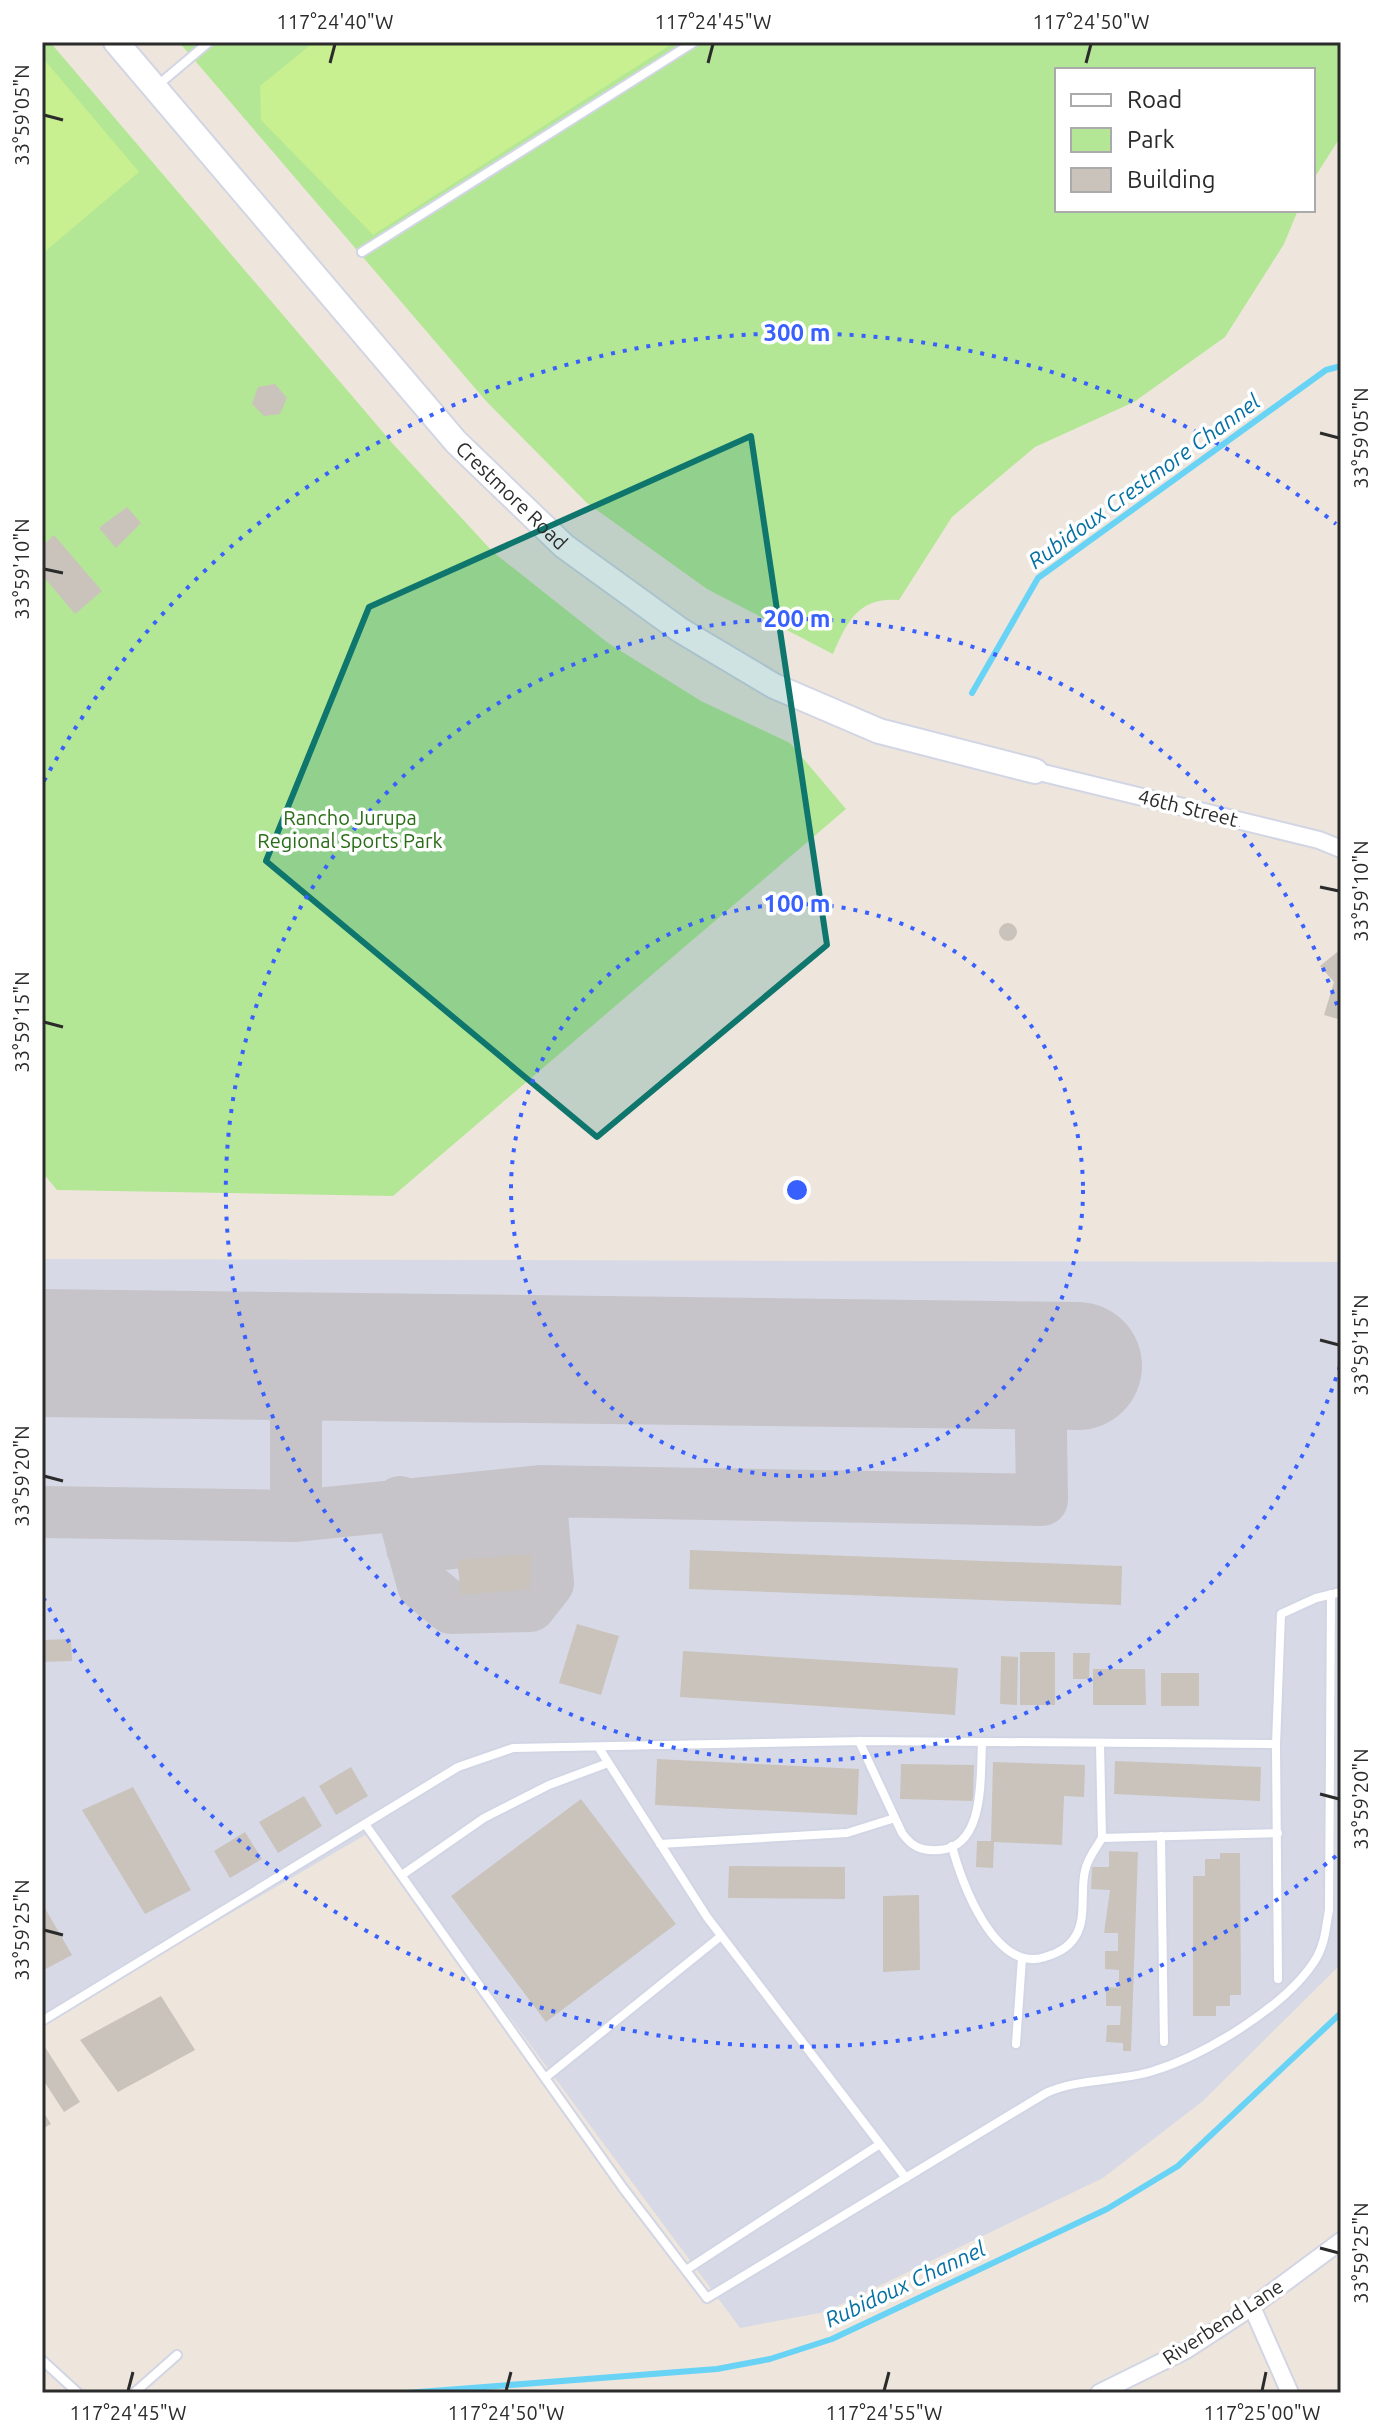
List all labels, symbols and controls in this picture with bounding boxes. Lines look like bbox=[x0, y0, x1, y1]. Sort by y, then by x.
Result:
text: 117°24'40"W bbox=[277, 10, 393, 33]
text: 117°24'45"W bbox=[655, 10, 771, 33]
text: 117°24'50"W bbox=[1033, 10, 1149, 33]
text: 33°59'05"N bbox=[10, 64, 33, 166]
legend bbox=[1055, 68, 1315, 212]
text: Road bbox=[1127, 86, 1182, 113]
text: Park bbox=[1127, 126, 1175, 153]
text: Building bbox=[1127, 166, 1215, 193]
text: 300 m bbox=[764, 319, 830, 346]
text: 33°59'05"N bbox=[1349, 387, 1372, 489]
water label: Rubidoux Crestmore Channel bbox=[1023, 388, 1264, 573]
street label: Crestmore Road bbox=[451, 436, 572, 554]
text: 33°59'10"N bbox=[10, 518, 33, 620]
text: 200 m bbox=[764, 605, 830, 632]
street label: 46th Street bbox=[1136, 784, 1241, 831]
park label: Rancho Jurupa Regional Sports Park bbox=[257, 806, 443, 852]
text: 33°59'10"N bbox=[1349, 840, 1372, 942]
text: 100 m bbox=[764, 890, 830, 917]
text: 33°59'15"N bbox=[10, 971, 33, 1073]
centre of rings bbox=[783, 1176, 811, 1204]
text: 33°59'15"N bbox=[1349, 1294, 1372, 1396]
text: 33°59'20"N bbox=[10, 1425, 33, 1527]
text: 33°59'20"N bbox=[1349, 1748, 1372, 1850]
text: 33°59'25"N bbox=[10, 1879, 33, 1981]
text: 33°59'25"N bbox=[1349, 2202, 1372, 2304]
water label: Rubidoux Channel bbox=[821, 2235, 989, 2332]
street label: Riverbend Lane bbox=[1158, 2274, 1287, 2369]
text: 117°24'45"W bbox=[70, 2401, 186, 2424]
text: 117°24'50"W bbox=[448, 2401, 564, 2424]
text: 117°24'55"W bbox=[826, 2401, 942, 2424]
text: 117°25'00"W bbox=[1204, 2401, 1320, 2424]

